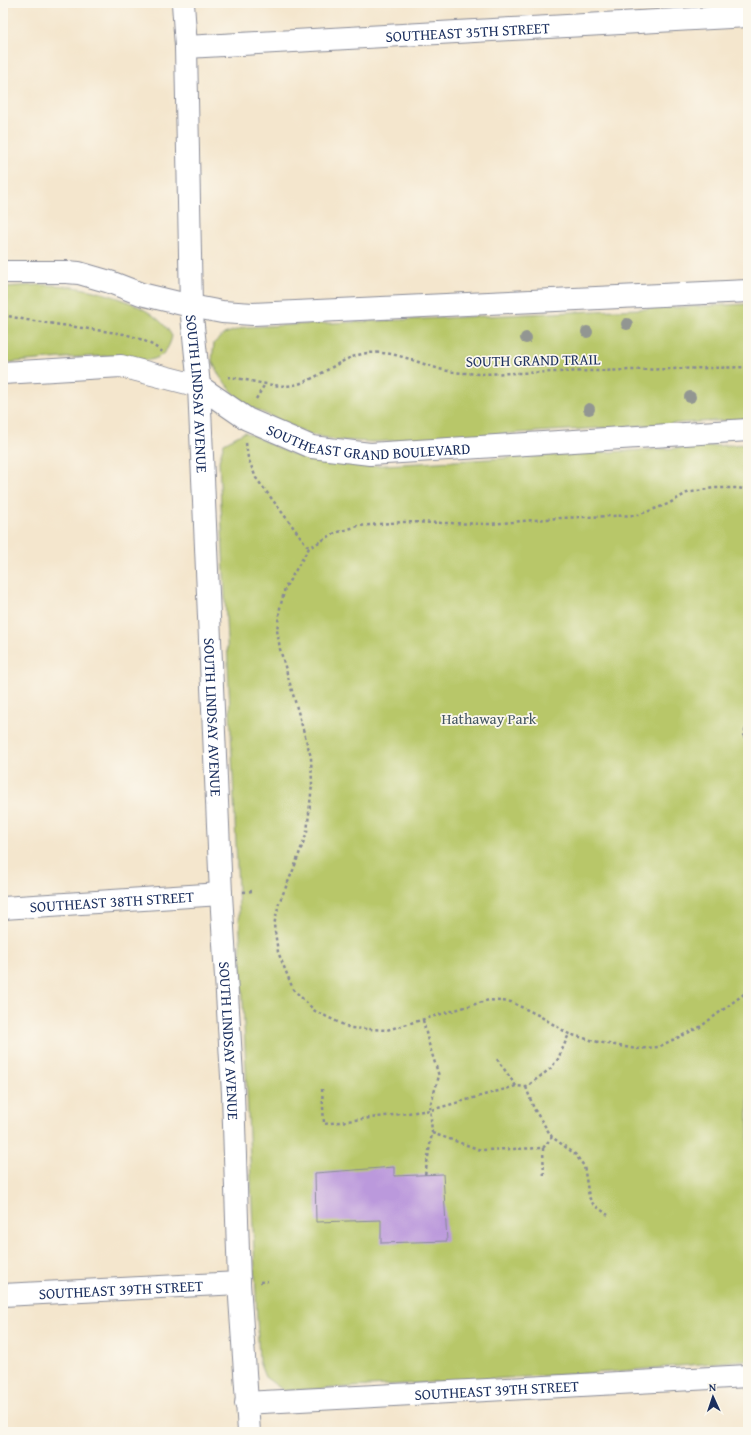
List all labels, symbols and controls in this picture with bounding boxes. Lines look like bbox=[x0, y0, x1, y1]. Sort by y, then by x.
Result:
street label: SOUTHEAST 35TH STREET bbox=[385, 16, 551, 46]
street label: SOUTH LINDSAY AVENUE bbox=[181, 313, 213, 474]
street label: SOUTH GRAND TRAIL bbox=[465, 348, 601, 372]
street label: SOUTHEAST GRAND BOULEVARD bbox=[264, 418, 471, 464]
street label: SOUTH LINDSAY AVENUE bbox=[199, 637, 227, 797]
park label: Hathaway Park bbox=[442, 708, 537, 729]
street label: SOUTHEAST 38TH STREET bbox=[29, 885, 195, 917]
street label: SOUTH LINDSAY AVENUE bbox=[215, 961, 244, 1121]
street label: SOUTHEAST 39TH STREET bbox=[38, 1274, 204, 1304]
street label: SOUTHEAST 39TH STREET bbox=[414, 1375, 580, 1404]
north arrow bbox=[693, 1377, 733, 1417]
text: N bbox=[708, 1379, 717, 1395]

